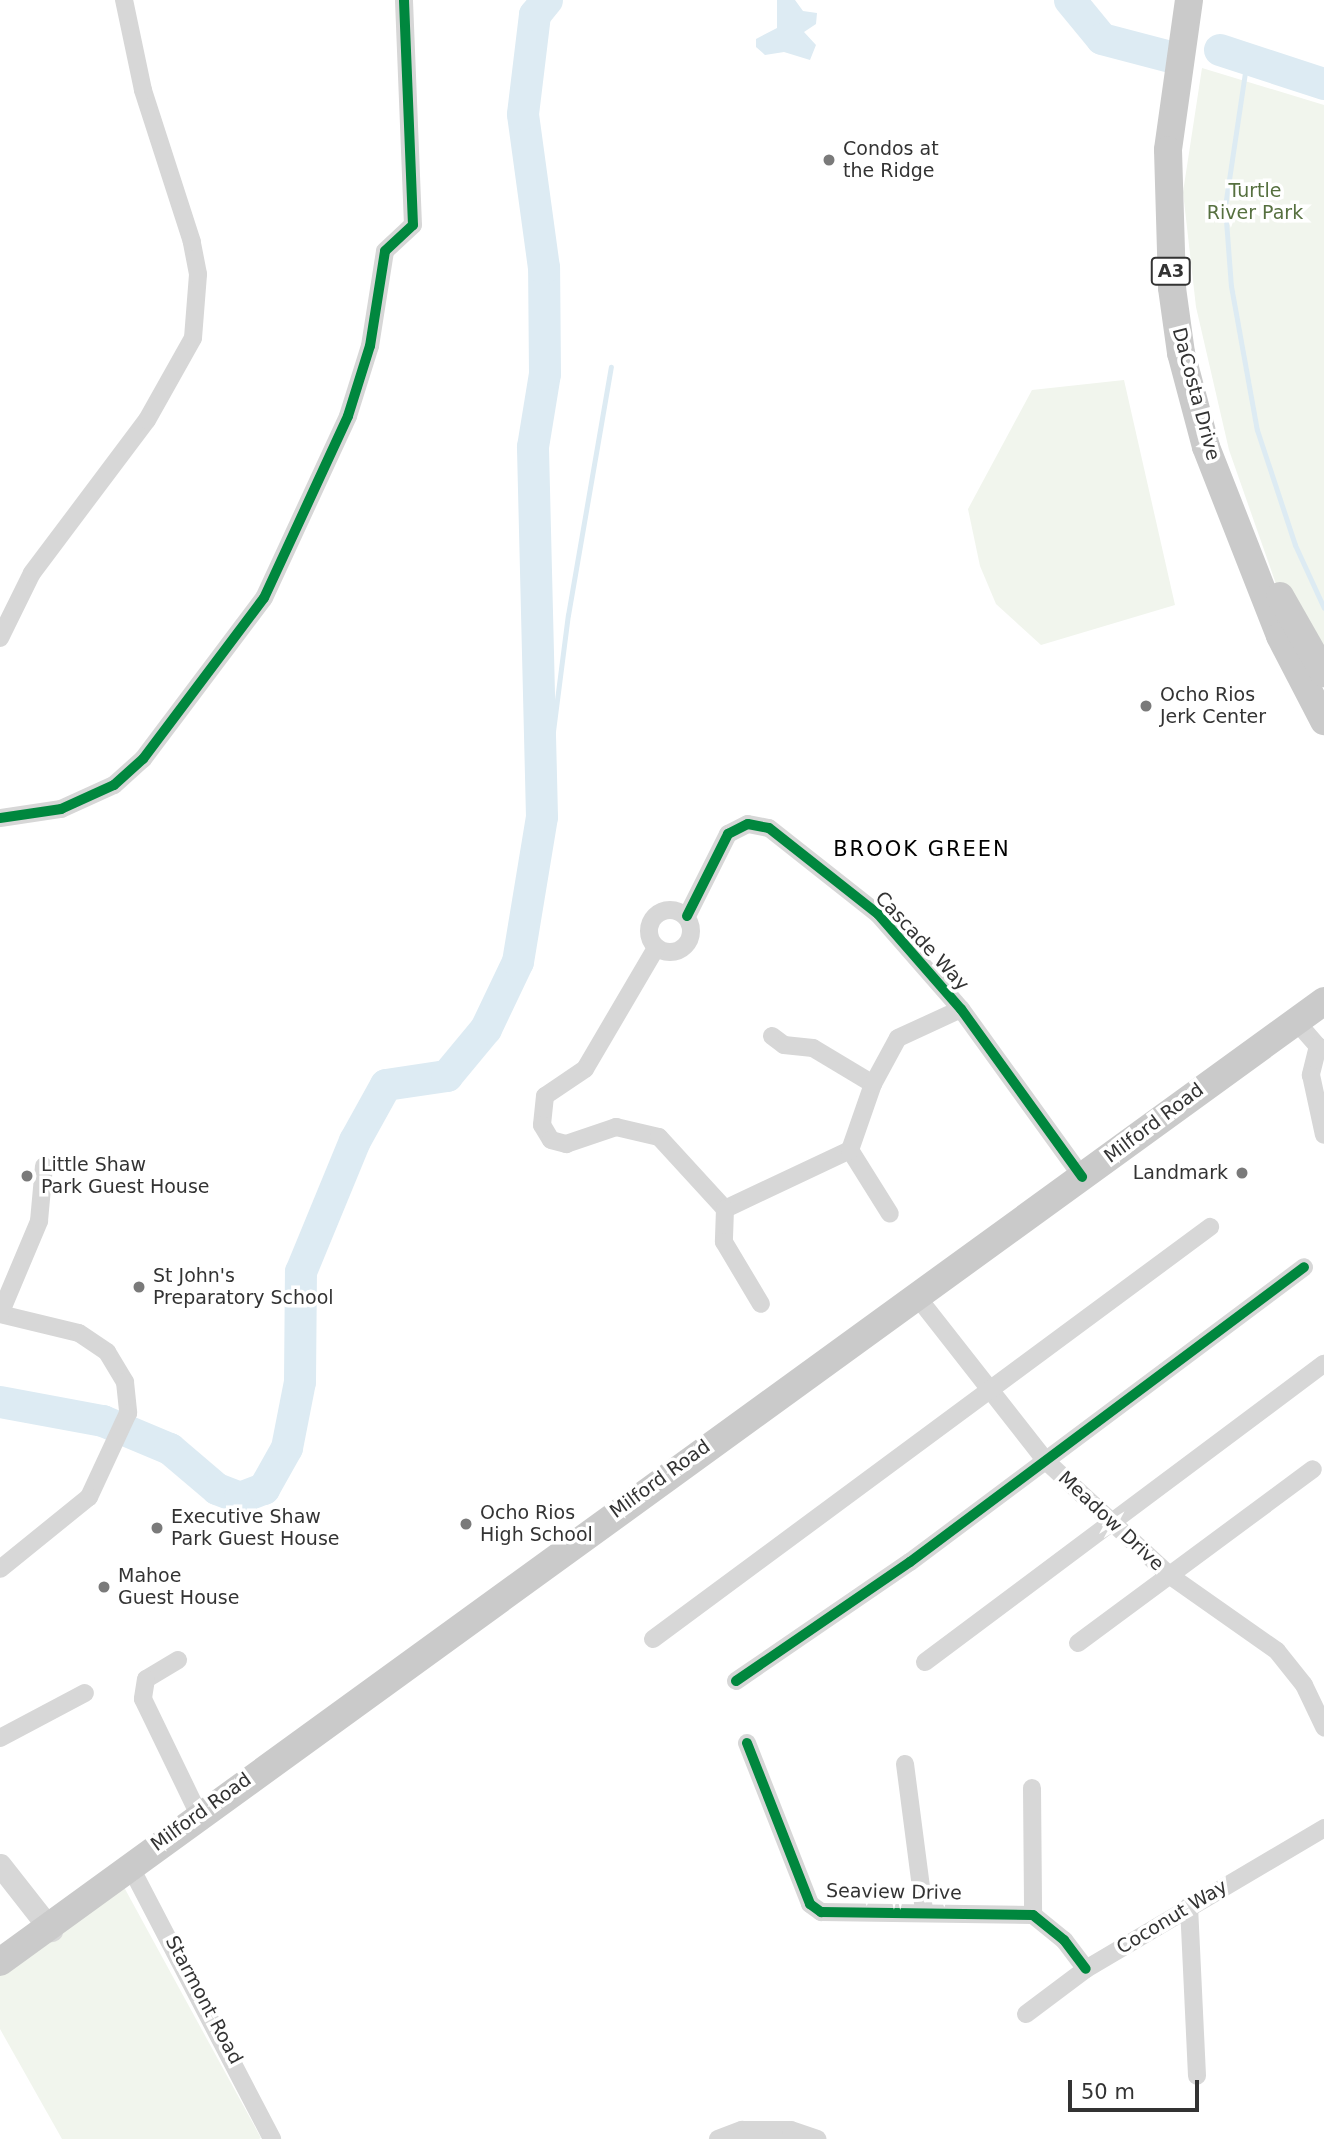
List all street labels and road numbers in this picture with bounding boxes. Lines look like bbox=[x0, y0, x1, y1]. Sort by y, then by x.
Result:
road number: A3 bbox=[1150, 256, 1192, 286]
street label: DaCosta Drive bbox=[1167, 325, 1225, 463]
street label: Cascade Way bbox=[870, 887, 974, 995]
street label: Milford Road bbox=[1100, 1078, 1208, 1168]
street label: Milford Road bbox=[605, 1435, 715, 1523]
street label: Meadow Drive bbox=[1054, 1466, 1168, 1576]
street label: Milford Road bbox=[146, 1768, 256, 1856]
street label: Coconut Way bbox=[1113, 1875, 1231, 1959]
street label: Seaview Drive bbox=[826, 1879, 962, 1905]
street label: Starmont Road bbox=[161, 1932, 247, 2068]

